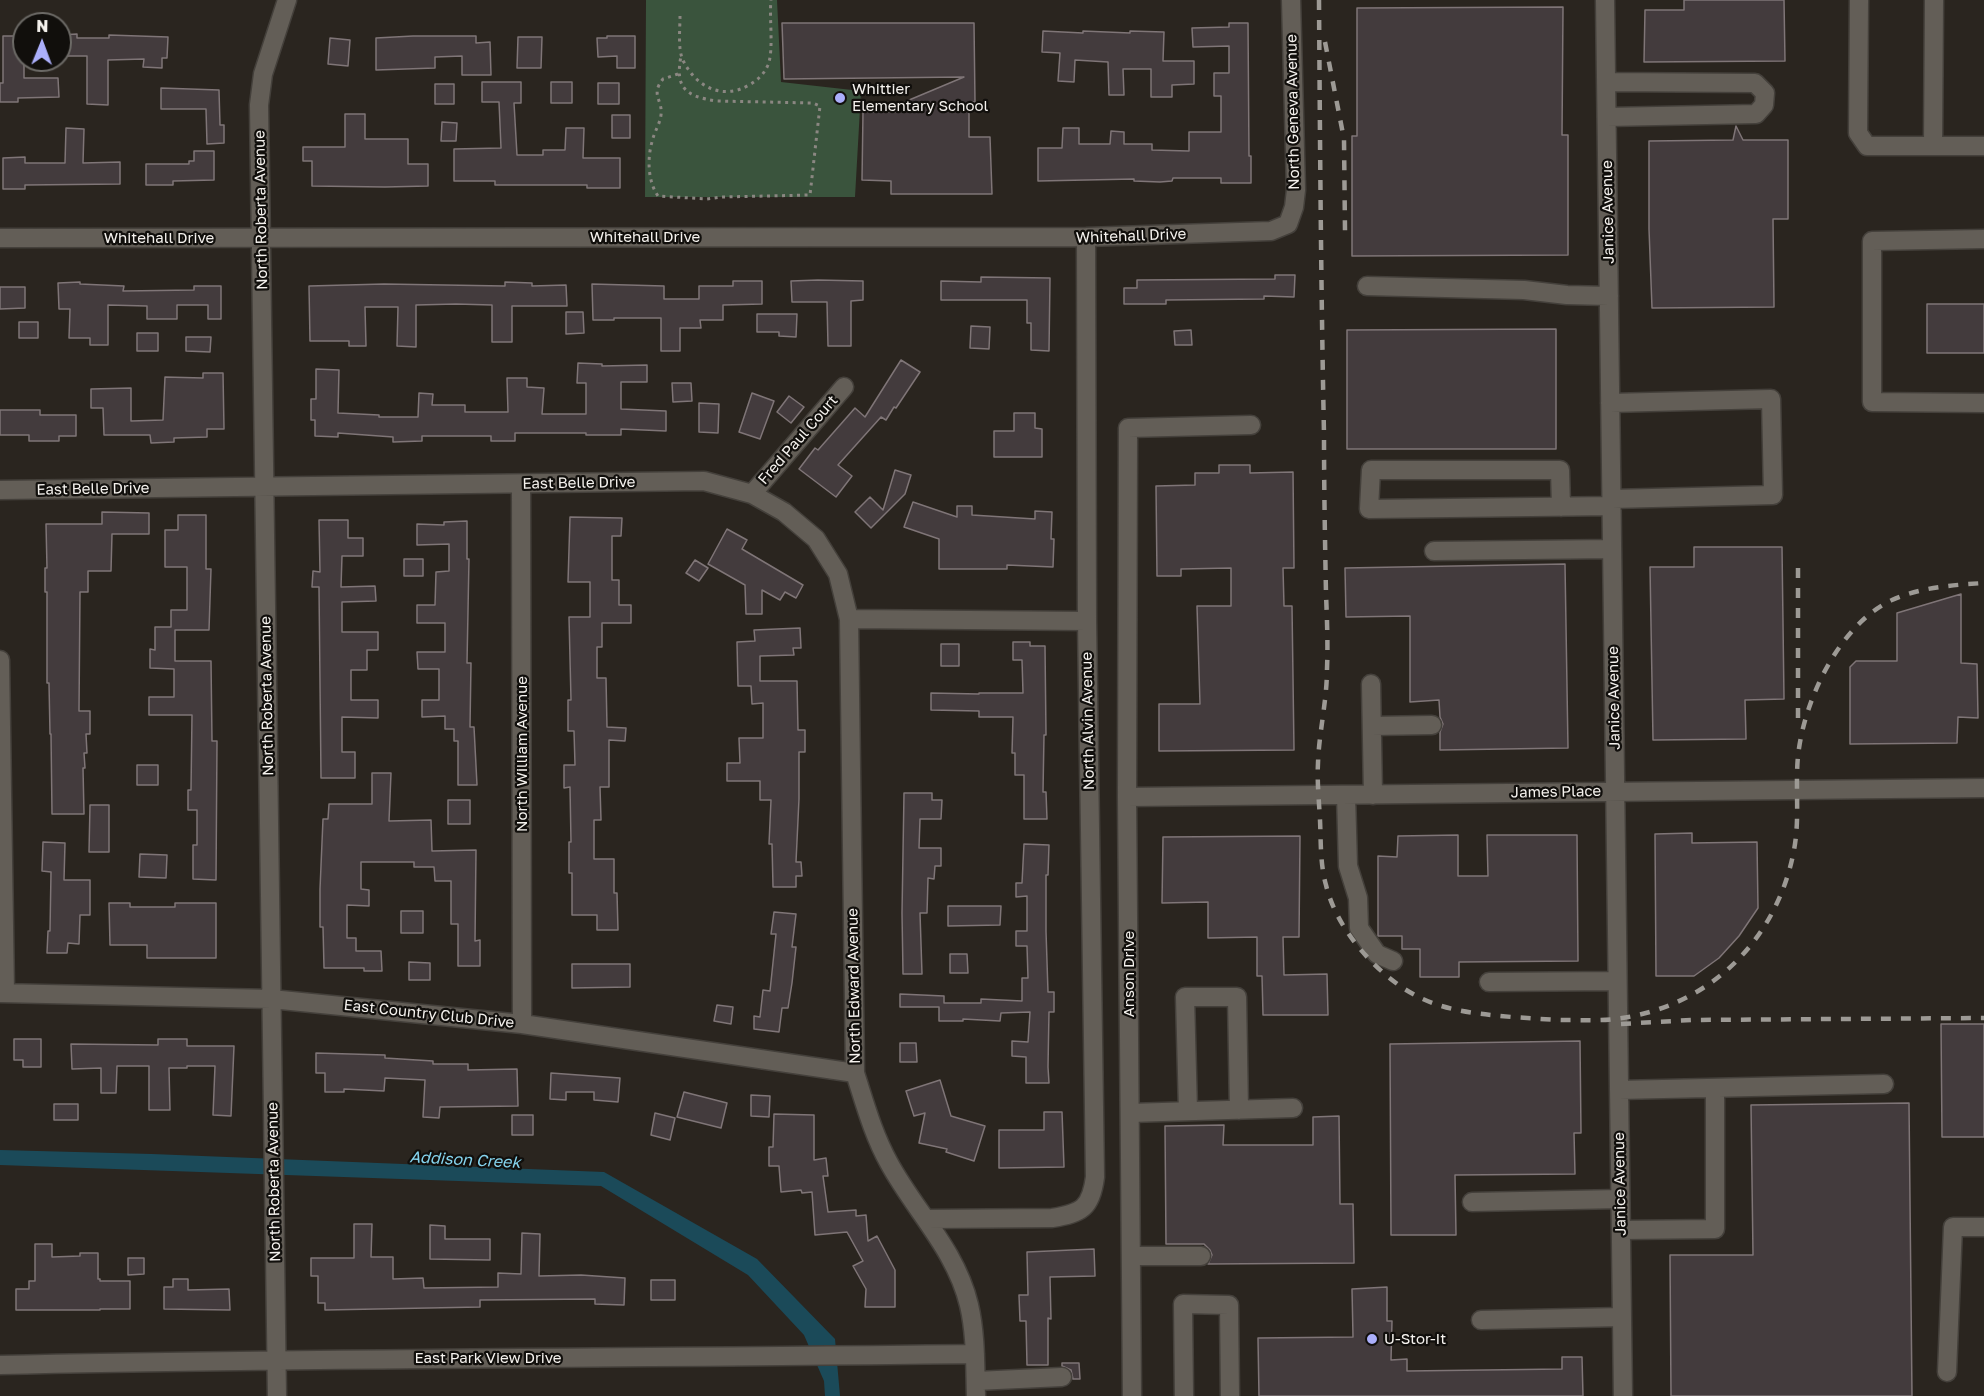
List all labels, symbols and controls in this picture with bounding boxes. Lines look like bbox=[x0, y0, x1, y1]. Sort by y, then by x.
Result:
north arrow bbox=[12, 12, 72, 72]
text: N bbox=[36, 16, 49, 36]
street label: North Geneva Avenue bbox=[1283, 34, 1303, 190]
place label: Whittier Elementary School bbox=[852, 80, 988, 115]
marker: Whittier Elementary School bbox=[833, 91, 847, 105]
street label: North Roberta Avenue bbox=[251, 130, 271, 290]
street label: Janice Avenue bbox=[1598, 160, 1618, 264]
street label: Whitehall Drive bbox=[1075, 225, 1187, 247]
street label: Whitehall Drive bbox=[590, 228, 700, 246]
street label: Whitehall Drive bbox=[104, 229, 214, 247]
street label: Fred Paul Court bbox=[754, 392, 842, 488]
street label: East Belle Drive bbox=[522, 473, 636, 493]
street label: East Belle Drive bbox=[36, 479, 150, 499]
street label: North Roberta Avenue bbox=[257, 616, 277, 776]
street label: Janice Avenue bbox=[1604, 646, 1624, 750]
street label: North Alvin Avenue bbox=[1078, 652, 1098, 790]
street label: North William Avenue bbox=[513, 676, 531, 832]
street label: James Place bbox=[1511, 782, 1601, 802]
street label: North Edward Avenue bbox=[844, 908, 864, 1064]
street label: Anson Drive bbox=[1120, 931, 1138, 1017]
street label: East Country Club Drive bbox=[343, 996, 515, 1032]
street label: North Roberta Avenue bbox=[264, 1102, 284, 1262]
street label: Janice Avenue bbox=[1610, 1132, 1630, 1236]
water label: Addison Creek bbox=[409, 1148, 521, 1172]
place label: U-Stor-It bbox=[1384, 1330, 1446, 1348]
marker: U-Stor-It bbox=[1365, 1332, 1379, 1346]
street label: East Park View Drive bbox=[414, 1349, 562, 1367]

